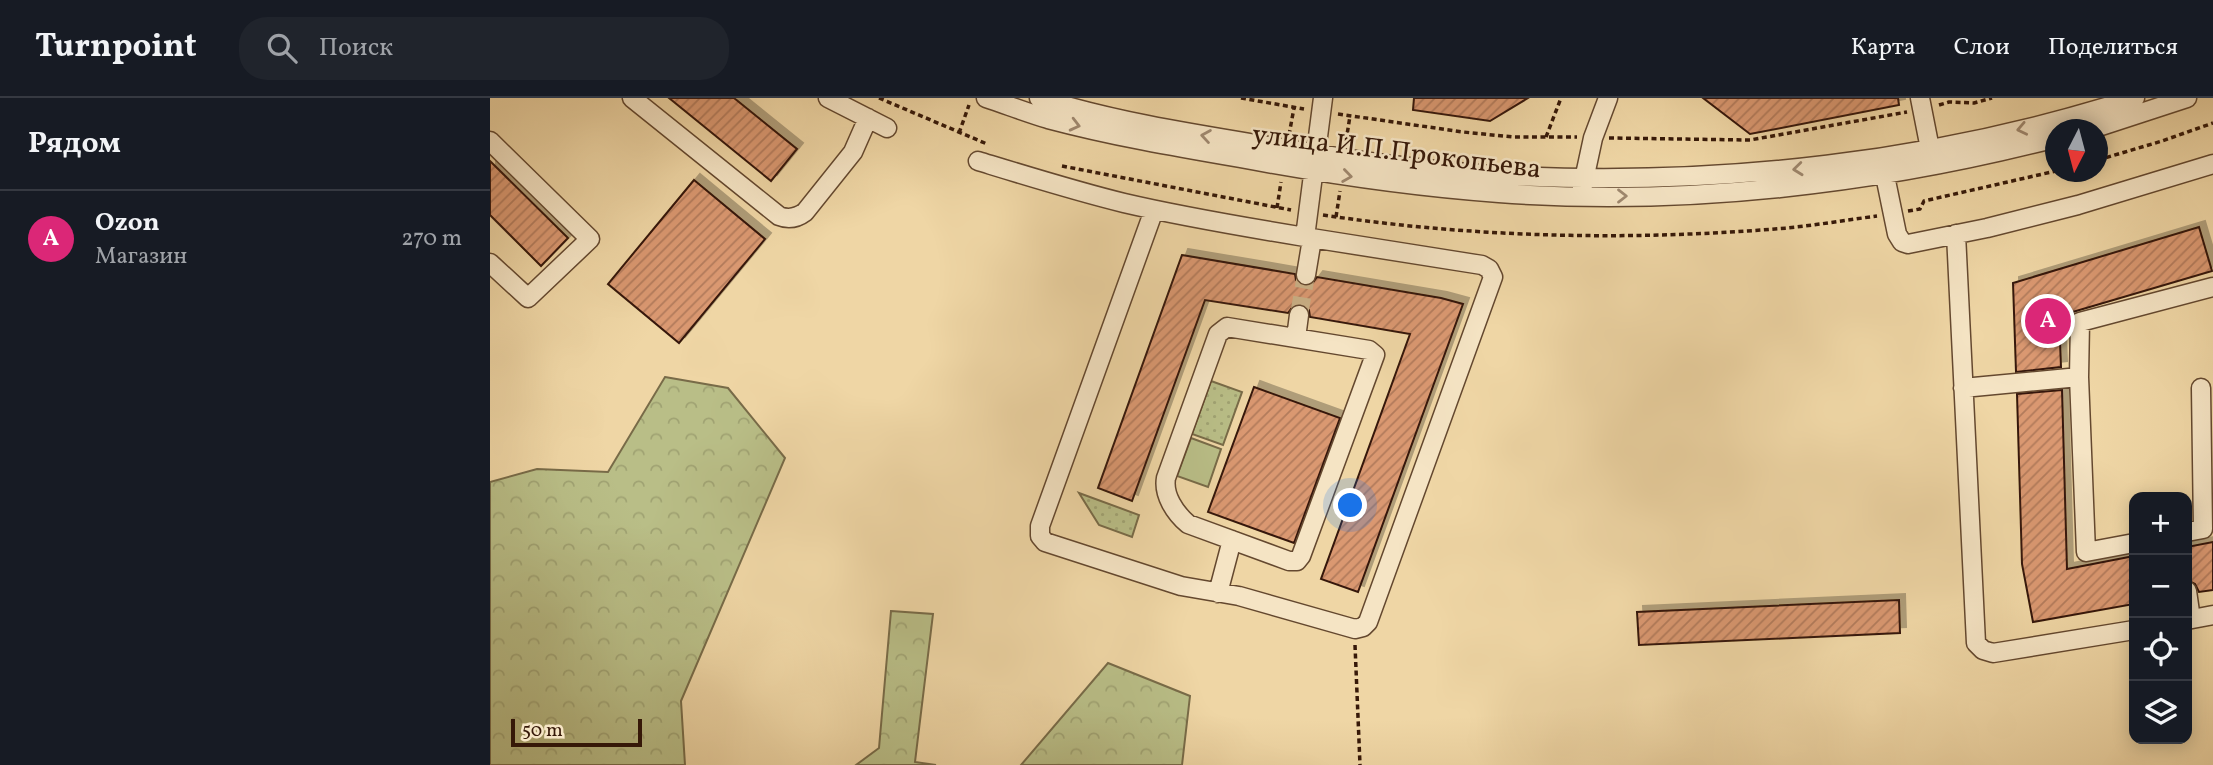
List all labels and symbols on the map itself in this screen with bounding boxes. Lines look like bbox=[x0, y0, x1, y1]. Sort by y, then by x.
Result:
street label: улица И.П.Прокопьева bbox=[1250, 115, 1544, 190]
one-way arrow bbox=[1069, 117, 1081, 131]
north arrow bbox=[2045, 119, 2108, 182]
one-way arrow bbox=[2016, 120, 2028, 135]
one-way arrow bbox=[1200, 129, 1212, 144]
one-way arrow bbox=[1792, 161, 1804, 176]
one-way arrow bbox=[1341, 168, 1353, 183]
one-way arrow bbox=[1617, 188, 1628, 204]
pin: A bbox=[2025, 295, 2071, 347]
your location bbox=[1333, 488, 1367, 522]
scale bar bbox=[511, 716, 642, 748]

